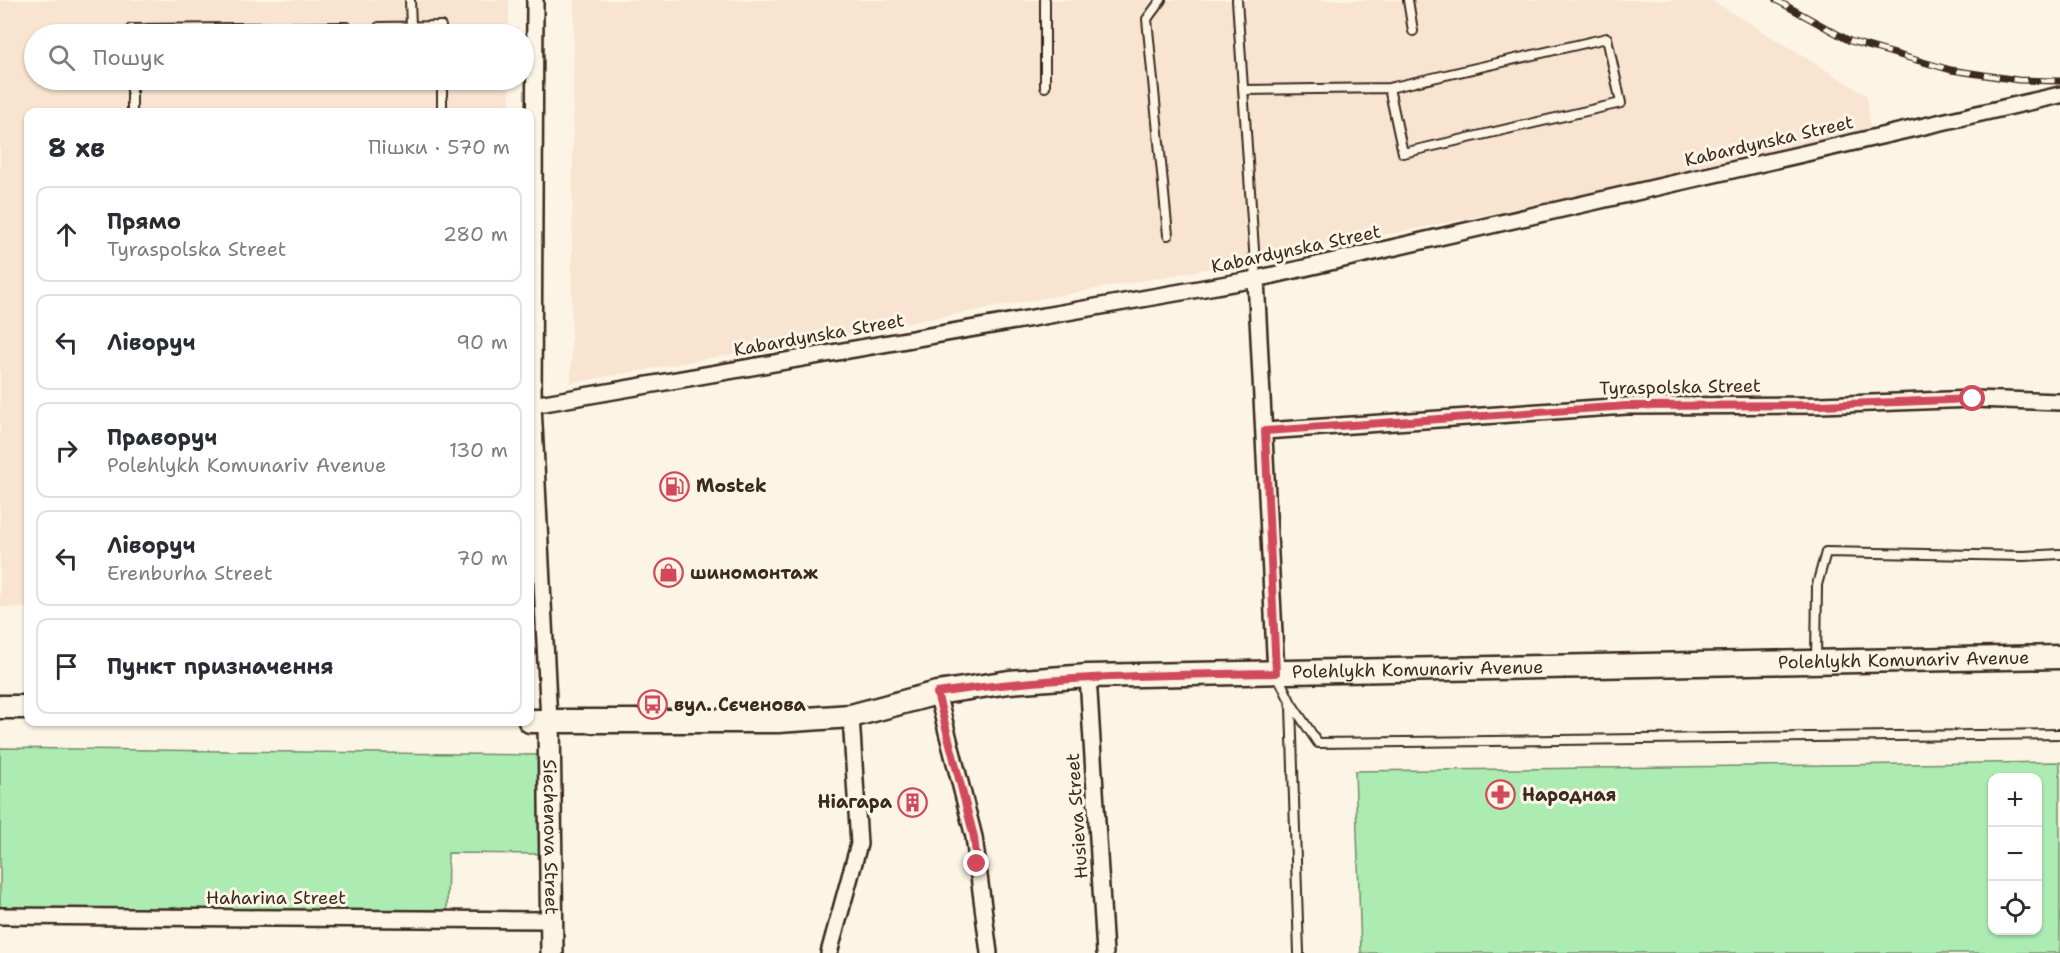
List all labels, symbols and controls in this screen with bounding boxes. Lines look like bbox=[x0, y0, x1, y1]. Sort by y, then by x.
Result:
search box bbox=[24, 24, 534, 90]
icon: search bbox=[45, 41, 78, 74]
text: Пошук bbox=[93, 43, 164, 72]
street label: Kabardynska Street bbox=[1682, 110, 1856, 172]
text: 8 хв bbox=[48, 130, 105, 165]
text: Пішки · 570 m bbox=[368, 134, 510, 160]
text: Прямо bbox=[107, 207, 181, 236]
icon: ahead bbox=[50, 218, 83, 251]
street label: Kabardynska Street bbox=[1209, 219, 1383, 279]
text: 280 m bbox=[443, 221, 508, 247]
text: Tyraspolska Street bbox=[107, 236, 287, 262]
street label: Kabardynska Street bbox=[732, 308, 906, 362]
icon: left bbox=[50, 326, 83, 359]
text: Ліворуч bbox=[107, 328, 195, 357]
text: 90 m bbox=[456, 329, 508, 355]
street label: Tyraspolska Street bbox=[1599, 374, 1761, 400]
route start bbox=[1959, 385, 1985, 411]
text: Праворуч bbox=[107, 423, 217, 452]
icon: right bbox=[50, 434, 83, 467]
text: 130 m bbox=[449, 437, 508, 463]
text: Polehlykh Komunariv Avenue bbox=[107, 452, 386, 478]
fuel station icon: Mostek bbox=[659, 470, 691, 502]
place label: Mostek bbox=[696, 474, 767, 498]
text: Ліворуч bbox=[107, 531, 195, 560]
icon: left bbox=[50, 542, 83, 575]
text: 70 m bbox=[456, 545, 508, 571]
shop icon: шиномонтаж bbox=[653, 557, 685, 589]
text: Erenburha Street bbox=[107, 560, 273, 586]
place label: шиномонтаж bbox=[690, 561, 819, 585]
street label: Polehlykh Komunariv Avenue bbox=[1778, 646, 2030, 675]
icon: arrive bbox=[50, 650, 83, 683]
text: Пункт призначення bbox=[107, 652, 334, 681]
street label: Polehlykh Komunariv Avenue bbox=[1292, 655, 1544, 684]
bus stop icon: вул. Сєченова bbox=[637, 689, 669, 721]
place label: вул. Сєченова bbox=[674, 693, 807, 717]
street label: Husieva Street bbox=[1061, 752, 1093, 880]
street label: Siechenova Street bbox=[537, 759, 564, 915]
map controls bbox=[1988, 773, 2042, 935]
button: + bbox=[1988, 773, 2042, 827]
pharmacy icon: Народная bbox=[1485, 779, 1517, 811]
place label: Народная bbox=[1522, 783, 1616, 807]
building icon: Ніагара bbox=[897, 786, 929, 818]
place label: Ніагара bbox=[818, 790, 893, 814]
button: − bbox=[1988, 827, 2042, 881]
route end bbox=[963, 850, 989, 876]
button: locate bbox=[1988, 881, 2042, 935]
street label: Haharina Street bbox=[206, 886, 346, 910]

